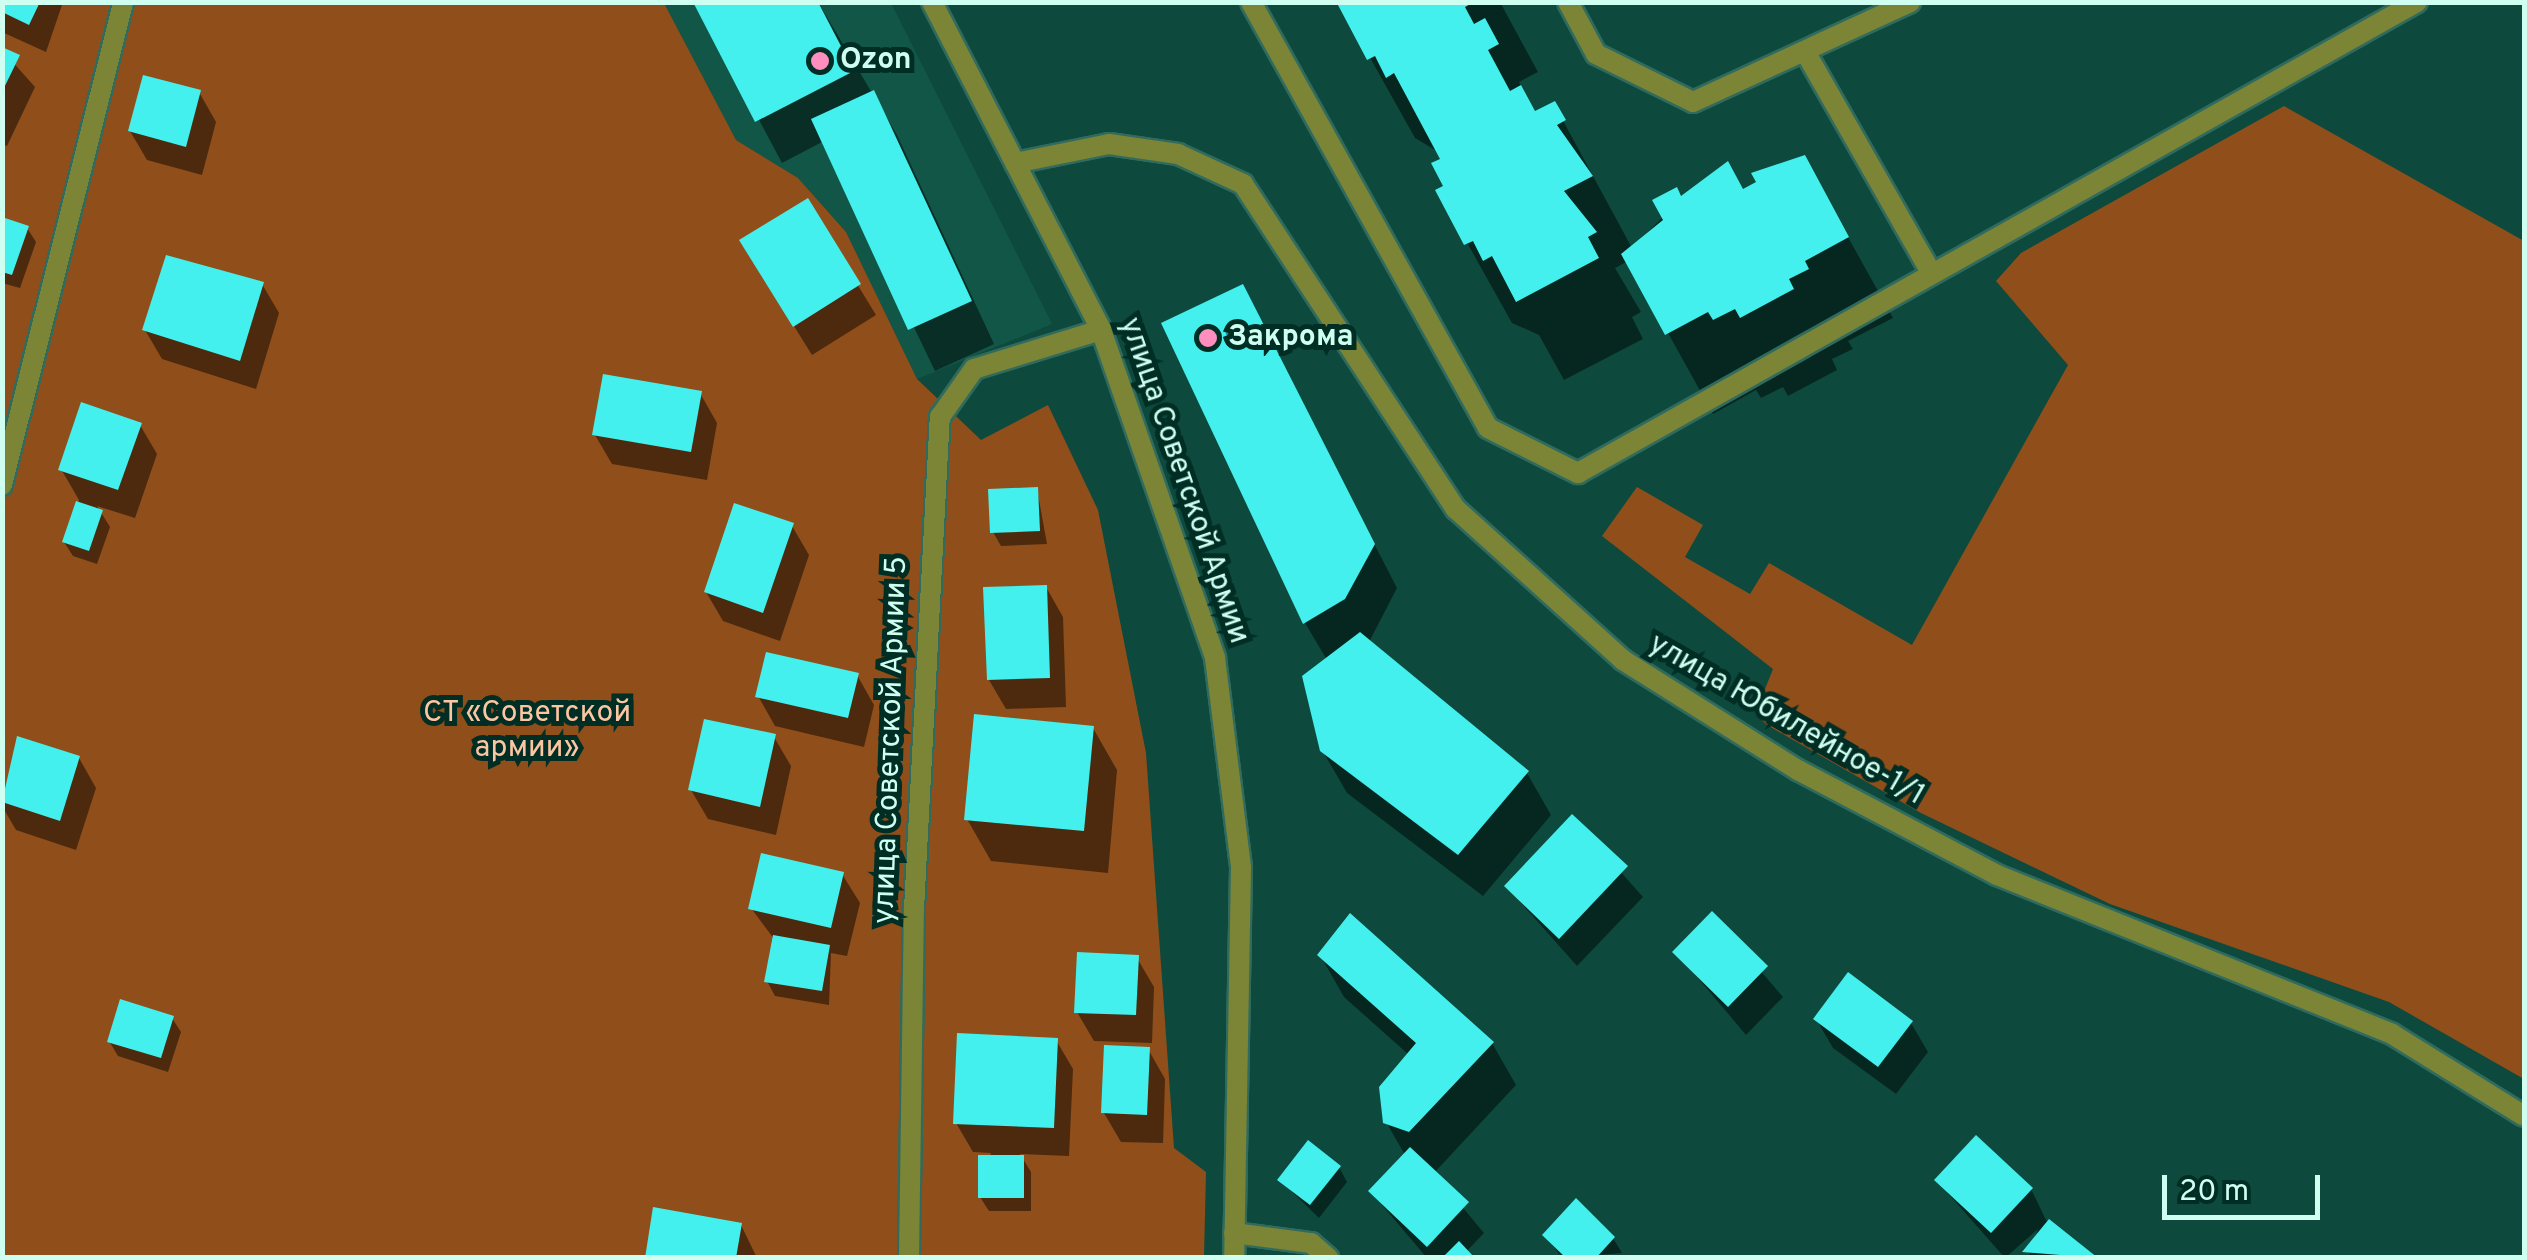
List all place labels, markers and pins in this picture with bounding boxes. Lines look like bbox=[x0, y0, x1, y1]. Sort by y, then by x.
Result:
place label: Ozon bbox=[840, 43, 912, 79]
marker: Ozon bbox=[809, 50, 831, 72]
place label: Закрома bbox=[1228, 320, 1353, 356]
marker: Закрома bbox=[1197, 327, 1219, 349]

